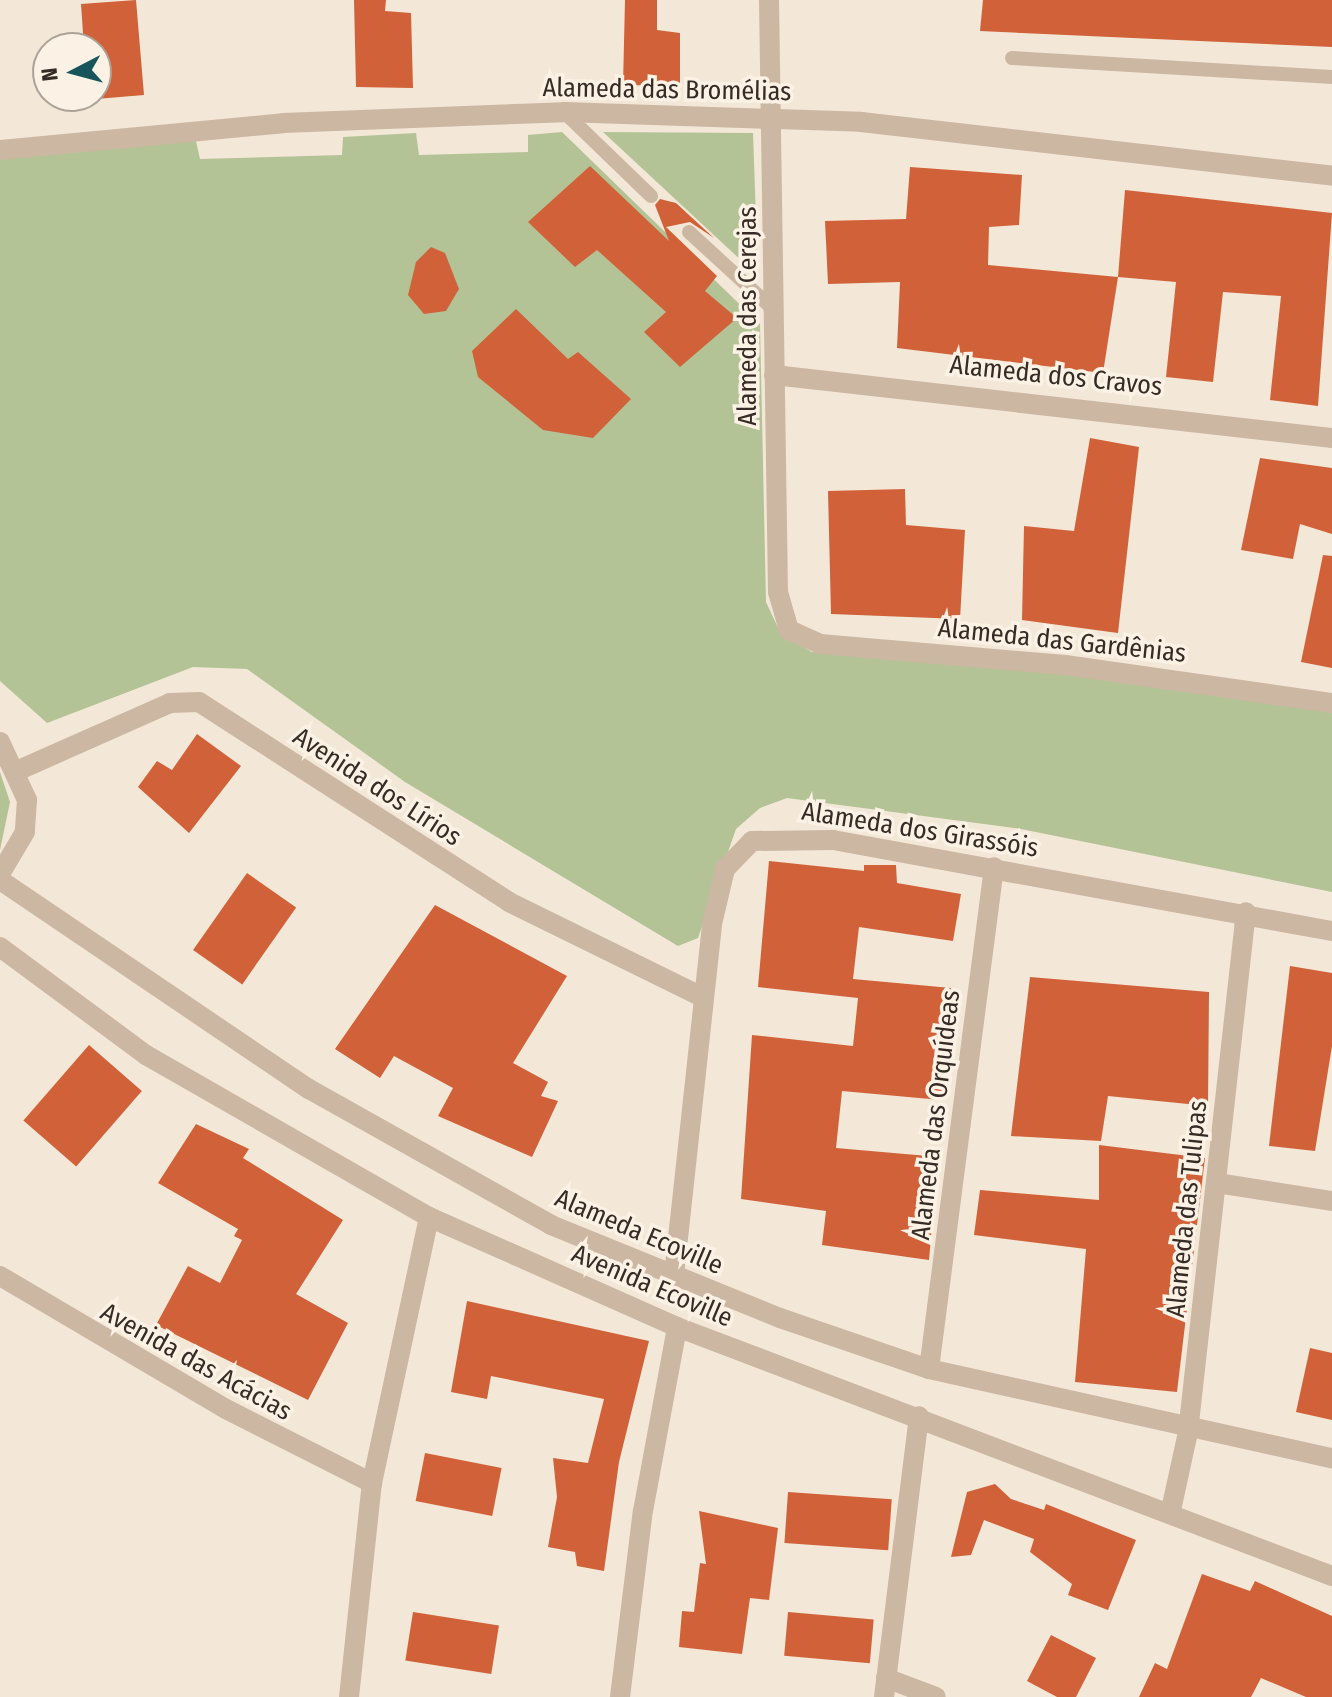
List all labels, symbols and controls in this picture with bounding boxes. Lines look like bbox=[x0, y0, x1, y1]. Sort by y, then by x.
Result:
north arrow bbox=[32, 32, 112, 112]
text: N bbox=[36, 66, 64, 82]
street label: Alameda das Bromélias bbox=[542, 72, 792, 108]
street label: Alameda das Cerejas bbox=[732, 206, 764, 426]
street label: Alameda dos Cravos bbox=[948, 349, 1164, 403]
street label: Alameda das Gardênias bbox=[936, 612, 1188, 670]
street label: Avenida dos Lírios bbox=[287, 721, 467, 853]
street label: Alameda dos Girassóis bbox=[799, 796, 1041, 864]
street label: Alameda das Orquídeas bbox=[905, 988, 967, 1242]
street label: Alameda das Tulipas bbox=[1160, 1099, 1214, 1319]
street label: Alameda Ecoville bbox=[550, 1183, 728, 1281]
street label: Avenida Ecoville bbox=[567, 1238, 737, 1334]
street label: Avenida das Acácias bbox=[95, 1297, 297, 1427]

